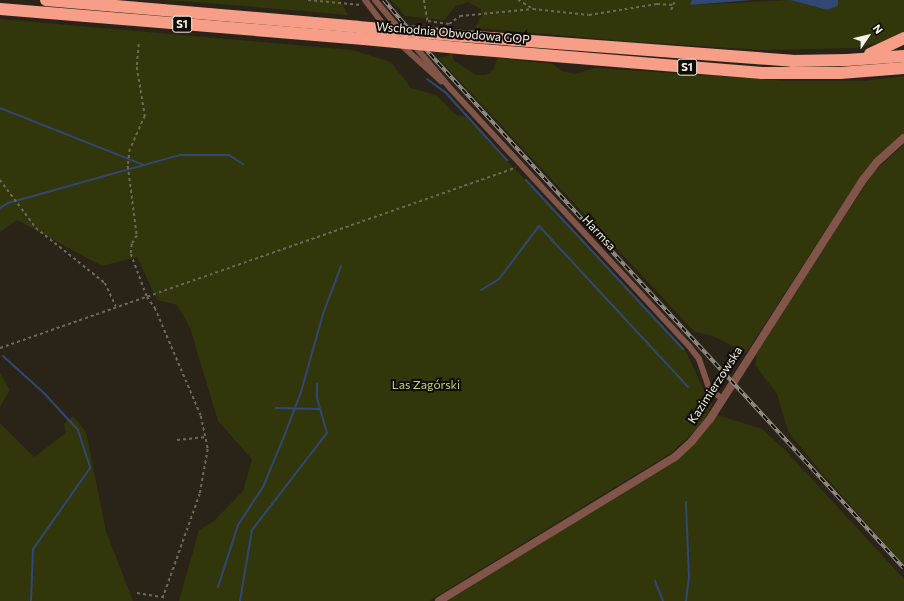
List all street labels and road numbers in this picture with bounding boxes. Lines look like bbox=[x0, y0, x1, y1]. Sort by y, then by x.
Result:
road number: S1 bbox=[172, 15, 192, 33]
street label: Wschodnia Obwodowa GOP bbox=[376, 19, 530, 47]
road number: S1 bbox=[677, 58, 697, 76]
street label: Harmsa bbox=[579, 213, 619, 253]
street label: Kazimierzowska bbox=[685, 344, 745, 426]

